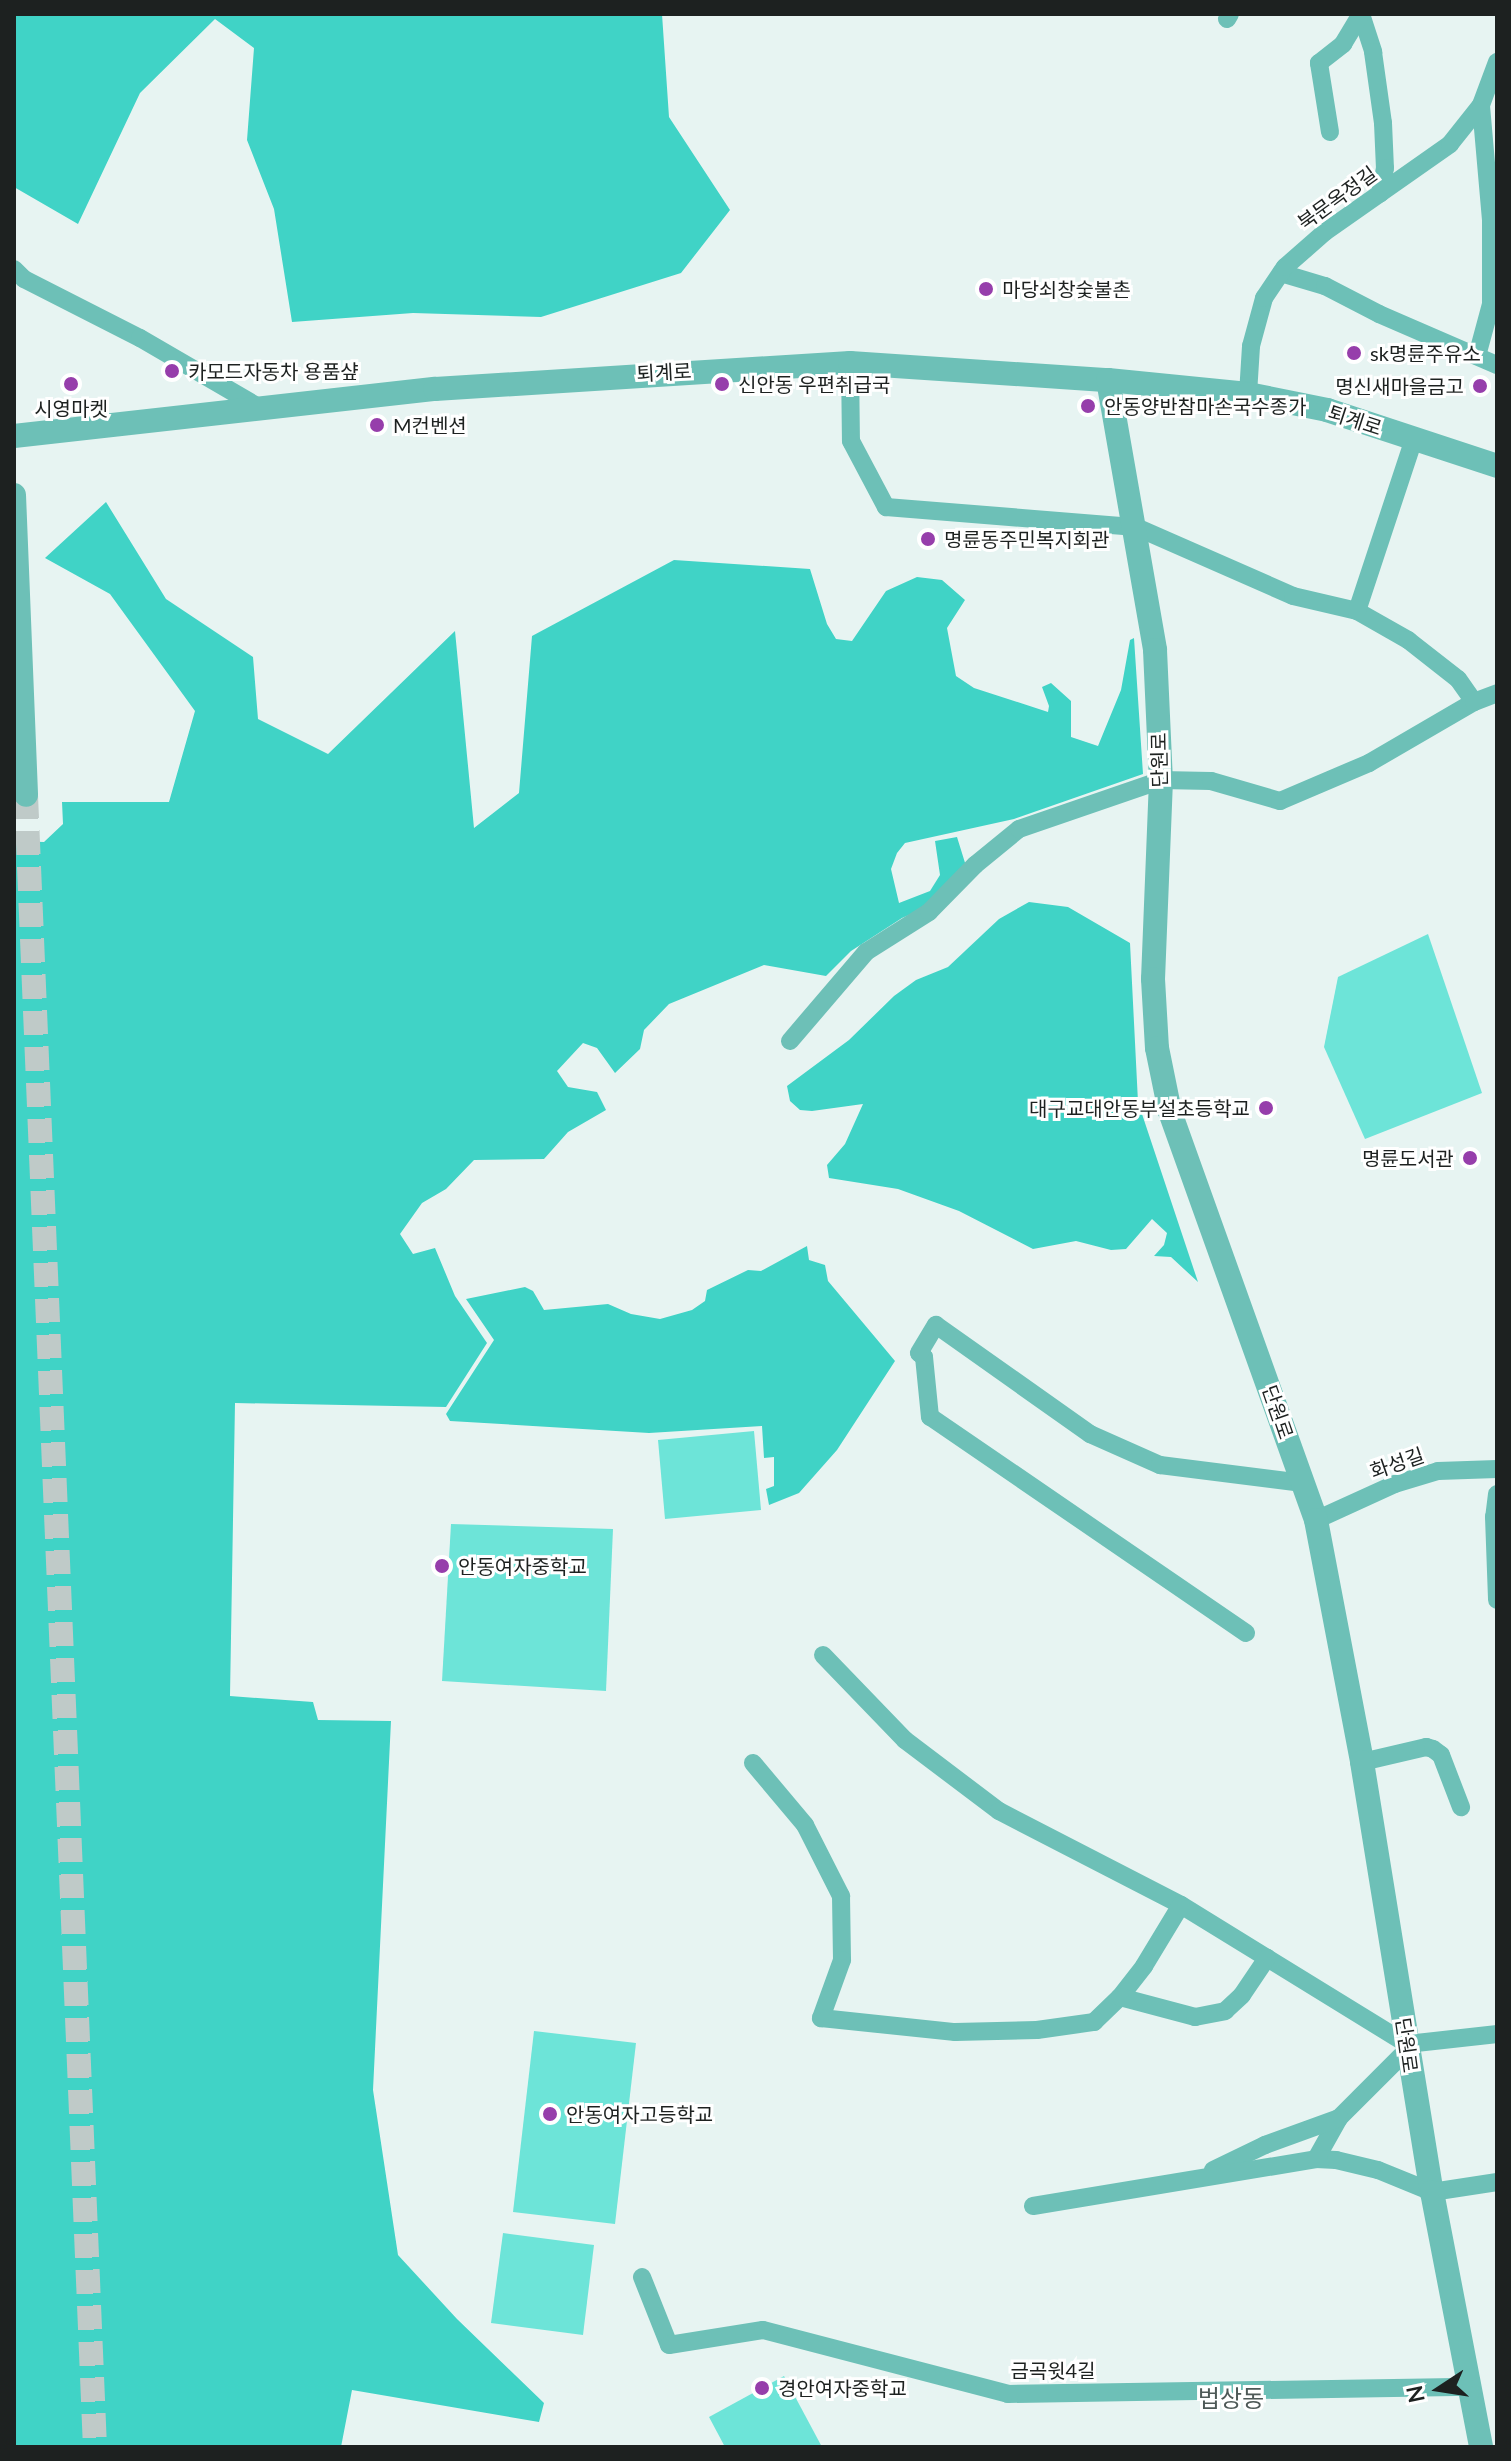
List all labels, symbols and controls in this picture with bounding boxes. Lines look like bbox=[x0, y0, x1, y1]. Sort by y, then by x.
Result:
street label: 북문옥정길 bbox=[1293, 161, 1381, 235]
place label: 마당쇠창숯불촌 bbox=[1002, 277, 1131, 301]
marker: 마당쇠창숯불촌 bbox=[977, 280, 995, 298]
place label: sk명륜주유소 bbox=[1370, 341, 1481, 365]
marker: sk명륜주유소 bbox=[1345, 344, 1363, 362]
place label: 카모드자동차 용품샾 bbox=[188, 359, 359, 383]
street label: 퇴계로 bbox=[636, 359, 692, 385]
marker: 카모드자동차 용품샾 bbox=[163, 362, 181, 380]
place label: 신안동 우편취급국 bbox=[738, 372, 890, 396]
place label: 명신새마을금고 bbox=[1335, 374, 1464, 398]
marker: 시영마켓 bbox=[62, 375, 80, 393]
marker: 신안동 우편취급국 bbox=[713, 375, 731, 393]
marker: 명신새마을금고 bbox=[1471, 377, 1489, 395]
place label: 안동양반참마손국수종가 bbox=[1104, 394, 1306, 418]
place label: 시영마켓 bbox=[34, 396, 108, 420]
marker: 안동양반참마손국수종가 bbox=[1079, 397, 1097, 415]
street label: 퇴계로 bbox=[1325, 400, 1385, 440]
place label: M컨벤션 bbox=[393, 413, 467, 437]
marker: M컨벤션 bbox=[368, 416, 386, 434]
place label: 명륜동주민복지회관 bbox=[944, 527, 1110, 551]
marker: 명륜동주민복지회관 bbox=[919, 530, 937, 548]
street label: 단원로 bbox=[1147, 732, 1171, 788]
place label: 대구교대안동부설초등학교 bbox=[1029, 1096, 1250, 1120]
marker: 대구교대안동부설초등학교 bbox=[1257, 1099, 1275, 1117]
place label: 명륜도서관 bbox=[1362, 1146, 1454, 1170]
marker: 명륜도서관 bbox=[1461, 1149, 1479, 1167]
street label: 단원로 bbox=[1258, 1382, 1298, 1442]
street label: 화성길 bbox=[1367, 1443, 1427, 1483]
place label: 안동여자중학교 bbox=[458, 1554, 587, 1578]
marker: 안동여자중학교 bbox=[433, 1557, 451, 1575]
street label: 단원로 bbox=[1391, 2016, 1423, 2074]
place label: 안동여자고등학교 bbox=[566, 2102, 713, 2126]
marker: 안동여자고등학교 bbox=[541, 2105, 559, 2123]
north arrow bbox=[1399, 2349, 1479, 2429]
street label: 금곡윗4길 bbox=[1010, 2358, 1096, 2382]
place label: 경안여자중학교 bbox=[778, 2376, 907, 2400]
marker: 경안여자중학교 bbox=[753, 2379, 771, 2397]
text: N bbox=[1400, 2383, 1430, 2405]
district label: 법상동 bbox=[1198, 2384, 1264, 2412]

